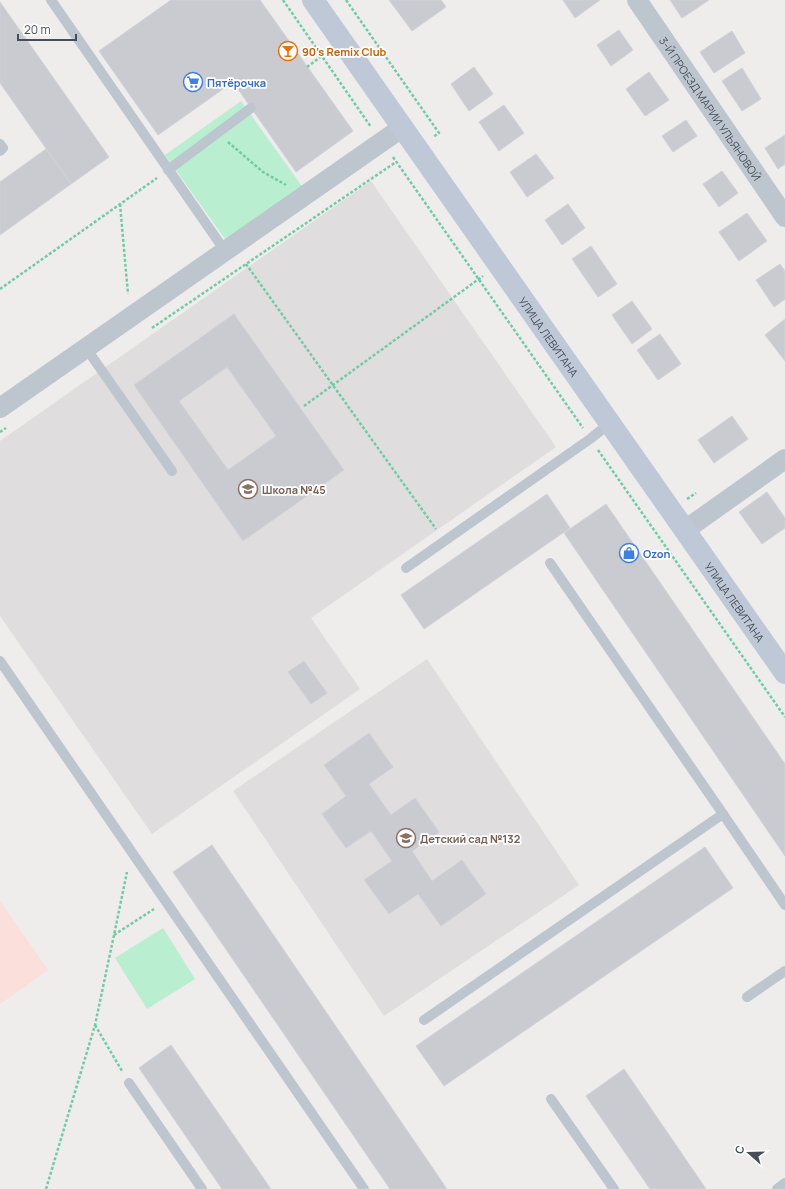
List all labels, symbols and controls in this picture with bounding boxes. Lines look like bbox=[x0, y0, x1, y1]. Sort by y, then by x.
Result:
scale bar bbox=[18, 16, 76, 42]
text: 20 m bbox=[24, 21, 51, 38]
street label: 3-Й ПРОЕЗД МАРИИ УЛЬЯНОВОЙ bbox=[656, 33, 765, 183]
bar icon: 90's Remix Club bbox=[277, 40, 299, 62]
place label: 90's Remix Club bbox=[302, 44, 387, 59]
supermarket icon: Пятёрочка bbox=[182, 71, 204, 93]
place label: Пятёрочка bbox=[207, 75, 266, 90]
street label: УЛИЦА ЛЕВИТАНА bbox=[516, 294, 582, 379]
school or university icon: Школа №45 bbox=[237, 478, 259, 500]
place label: Школа №45 bbox=[262, 482, 326, 497]
shop icon: Ozon bbox=[618, 542, 640, 564]
place label: Ozon bbox=[643, 546, 670, 561]
street label: УЛИЦА ЛЕВИТАНА bbox=[702, 559, 768, 645]
school or university icon: Детский сад №132 bbox=[395, 827, 417, 849]
place label: Детский сад №132 bbox=[420, 831, 520, 846]
north arrow bbox=[729, 1133, 769, 1173]
text: С bbox=[731, 1143, 748, 1156]

